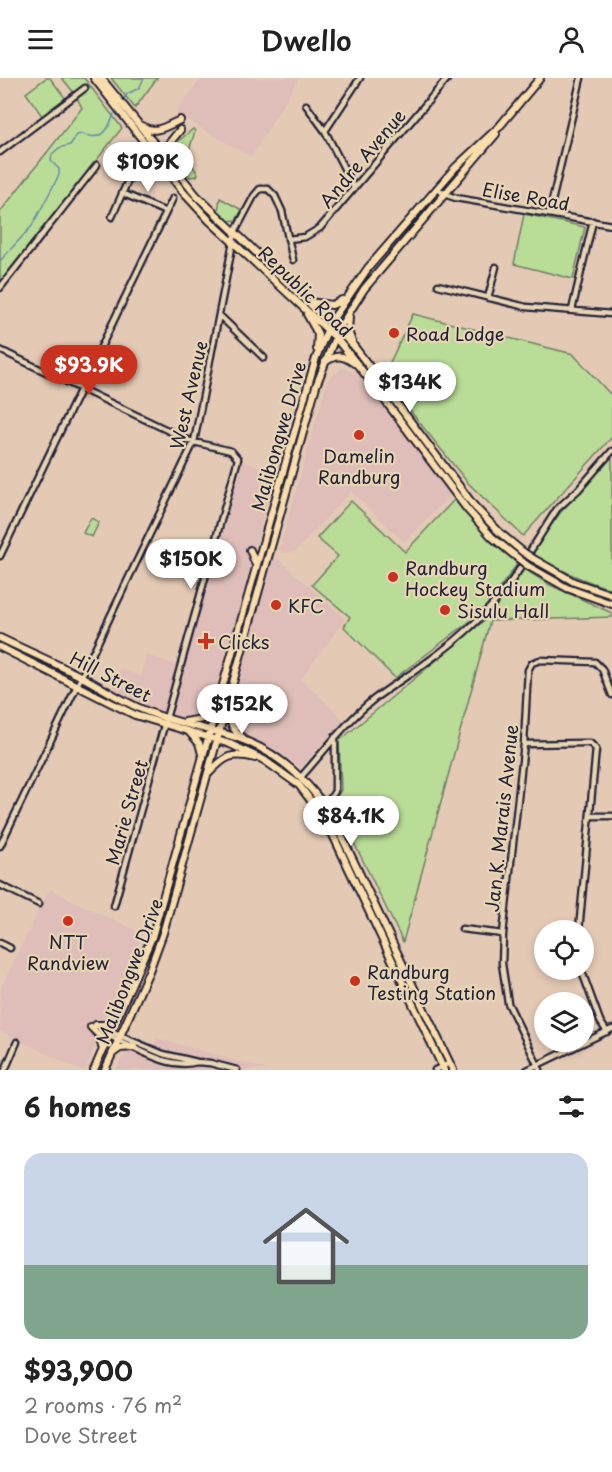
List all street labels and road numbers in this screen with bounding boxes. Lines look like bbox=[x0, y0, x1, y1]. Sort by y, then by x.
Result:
street label: Andre Avenue bbox=[313, 103, 412, 213]
street label: Elise Road bbox=[480, 175, 572, 217]
street label: Republic Road bbox=[253, 239, 359, 343]
street label: West Avenue bbox=[162, 338, 214, 452]
street label: Malibongwe Drive bbox=[244, 358, 312, 514]
street label: Hill Street bbox=[66, 644, 156, 708]
street label: Jan K. Marais Avenue bbox=[478, 723, 524, 913]
street label: Marie Street bbox=[98, 756, 154, 868]
street label: Malibongwe Drive bbox=[89, 894, 169, 1048]

